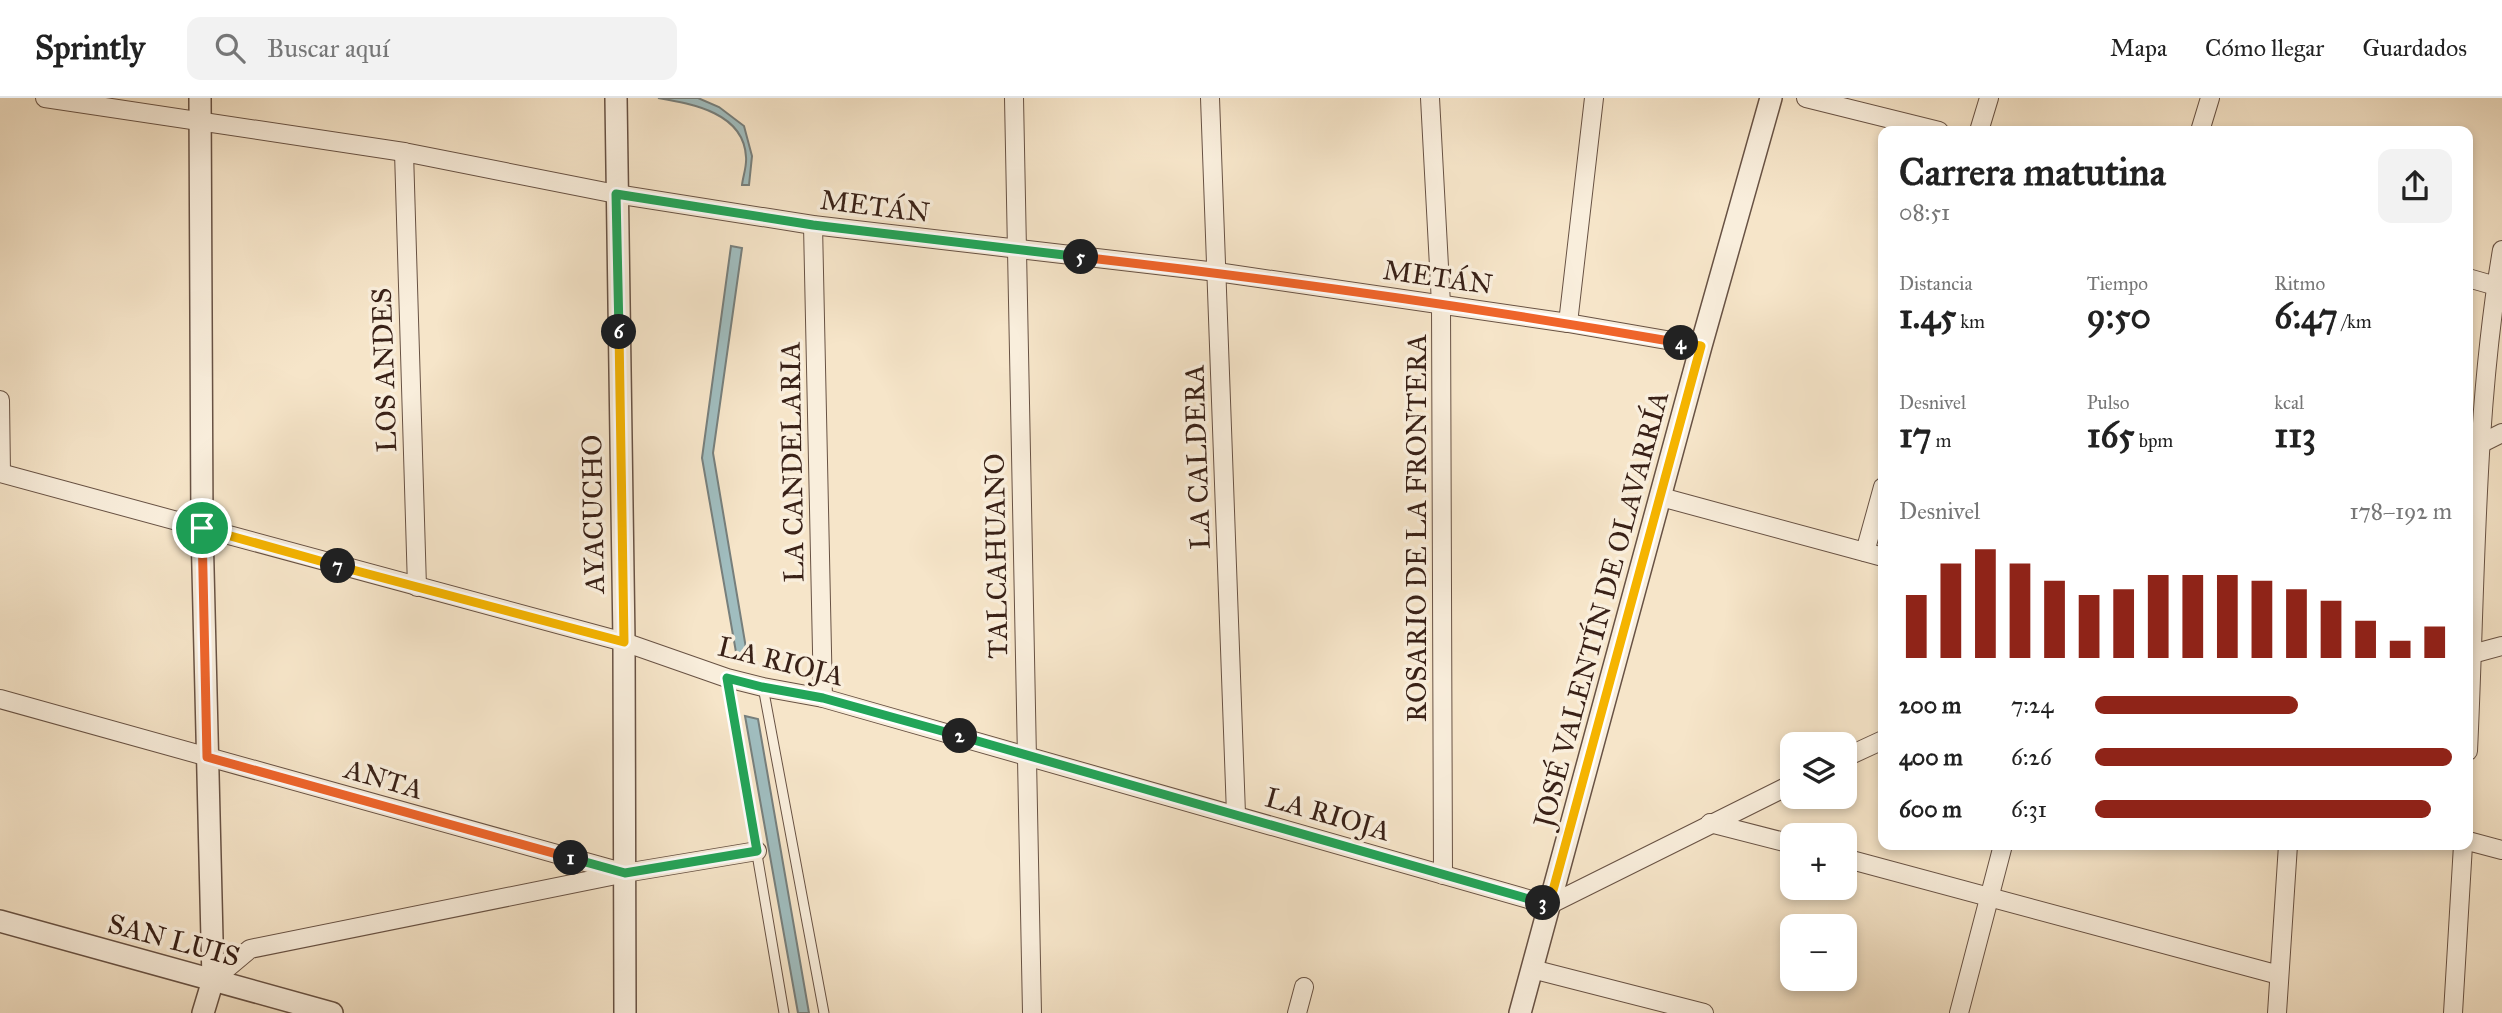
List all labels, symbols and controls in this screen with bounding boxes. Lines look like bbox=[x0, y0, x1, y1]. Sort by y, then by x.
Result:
search box bbox=[187, 17, 677, 80]
text: Sprintly bbox=[35, 28, 145, 68]
icon: search bbox=[211, 29, 249, 67]
text: Buscar aquí bbox=[267, 32, 389, 64]
text: Mapa bbox=[2110, 33, 2167, 63]
text: Cómo llegar bbox=[2205, 33, 2324, 63]
text: Guardados bbox=[2362, 33, 2467, 63]
text: Carrera matutina bbox=[1899, 149, 2166, 195]
button: share bbox=[2378, 149, 2452, 223]
street label: METÁN bbox=[818, 182, 932, 230]
text: 08:51 bbox=[1899, 198, 1950, 226]
pin: 5 bbox=[1064, 240, 1098, 274]
text: 5 bbox=[1076, 245, 1085, 268]
street label: METÁN bbox=[1381, 252, 1495, 302]
text: Distancia bbox=[1899, 272, 1972, 295]
text: Tiempo bbox=[2087, 272, 2148, 295]
text: Ritmo bbox=[2274, 272, 2325, 295]
street label: LOS ANDES bbox=[364, 287, 404, 453]
text: 1.45 bbox=[1899, 295, 1956, 338]
text: 9:50 bbox=[2087, 295, 2151, 338]
text: 6:47 bbox=[2274, 295, 2338, 338]
text: km bbox=[1956, 310, 1985, 333]
text: /km bbox=[2338, 310, 2372, 333]
pin: 6 bbox=[602, 314, 636, 350]
text: 6 bbox=[614, 320, 623, 343]
pin: 4 bbox=[1664, 326, 1698, 360]
text: 4 bbox=[1675, 331, 1686, 354]
street label: ROSARIO DE LA FRONTERA bbox=[1399, 334, 1434, 722]
street label: LA CANDELARIA bbox=[772, 341, 812, 583]
street label: LA CALDERA bbox=[1176, 364, 1218, 550]
street label: JOSÉ VALENTÍN DE OLAVARRÍA bbox=[1525, 387, 1676, 834]
text: Desnivel bbox=[1899, 391, 1966, 414]
text: Pulso bbox=[2087, 391, 2129, 414]
text: kcal bbox=[2274, 391, 2304, 414]
text: 17 bbox=[1899, 414, 1932, 457]
text: 165 bbox=[2087, 414, 2135, 457]
text: 113 bbox=[2274, 414, 2316, 457]
text: m bbox=[1932, 429, 1952, 452]
text: bpm bbox=[2135, 429, 2173, 452]
street label: AYACUCHO bbox=[574, 434, 612, 595]
street label: TALCAHUANO bbox=[977, 453, 1015, 659]
text: Desnivel bbox=[1899, 497, 1980, 525]
text: 178–192 m bbox=[2349, 497, 2452, 525]
pin bbox=[172, 498, 232, 558]
icon: arrive bbox=[183, 509, 221, 547]
pin: 7 bbox=[320, 548, 356, 584]
text: 7 bbox=[332, 554, 343, 577]
street label: LA RIOJA bbox=[714, 628, 848, 694]
text: 200 m bbox=[1899, 691, 1961, 719]
text: 7:24 bbox=[2011, 691, 2053, 719]
pin: 2 bbox=[942, 718, 978, 754]
text: 2 bbox=[955, 724, 964, 747]
map controls bbox=[1780, 732, 1857, 991]
button: layers bbox=[1780, 732, 1857, 809]
text: 400 m bbox=[1899, 743, 1963, 771]
text: 6:26 bbox=[2011, 743, 2052, 771]
street label: ANTA bbox=[340, 751, 427, 807]
street label: LA RIOJA bbox=[1261, 779, 1395, 849]
text: 600 m bbox=[1899, 795, 1962, 823]
text: 6:31 bbox=[2011, 795, 2047, 823]
button: + bbox=[1780, 823, 1857, 900]
pin: 1 bbox=[554, 840, 588, 876]
text: 1 bbox=[567, 846, 574, 869]
pin: 3 bbox=[1526, 886, 1560, 920]
text: 3 bbox=[1539, 891, 1546, 914]
street label: SAN LUIS bbox=[104, 906, 244, 974]
button: − bbox=[1780, 914, 1857, 991]

